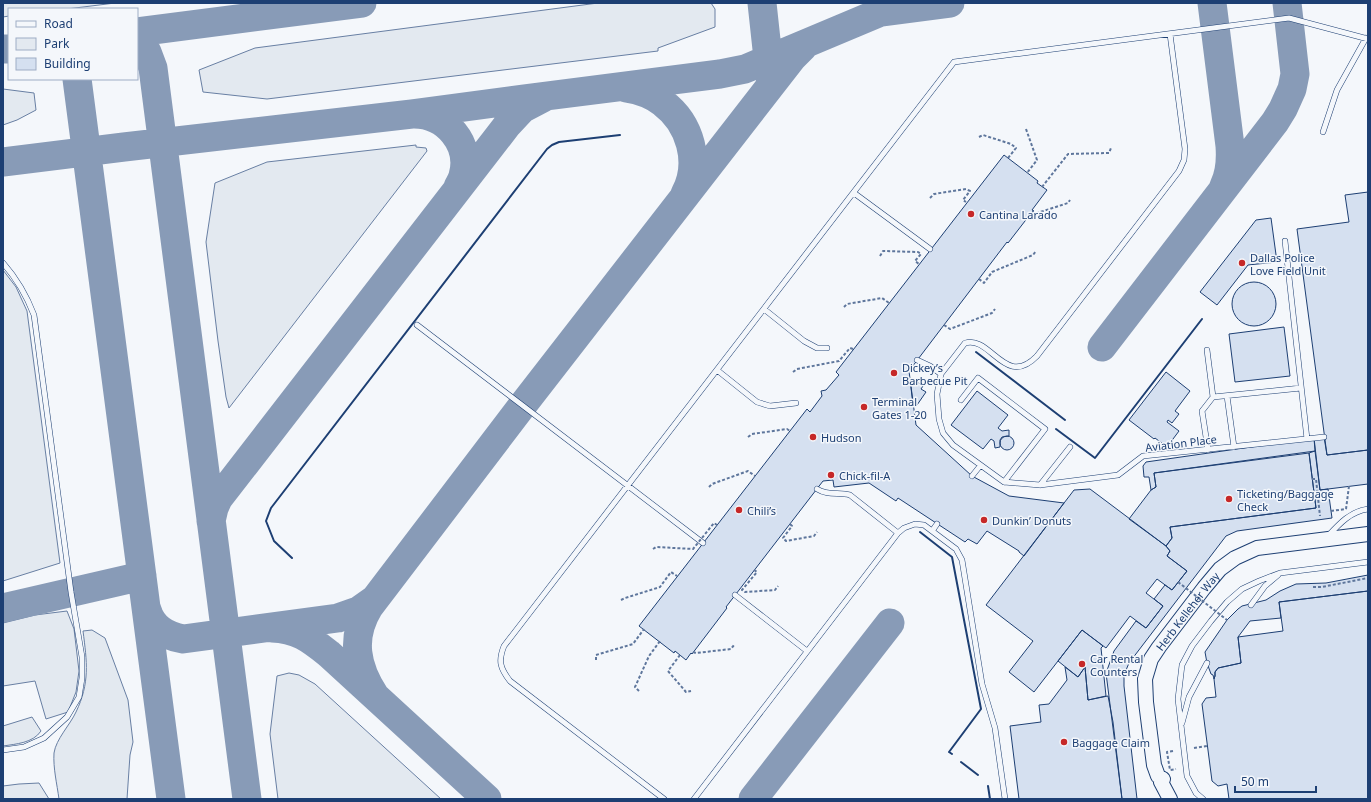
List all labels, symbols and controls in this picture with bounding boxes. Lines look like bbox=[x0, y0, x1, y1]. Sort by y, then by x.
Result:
legend bbox=[8, 8, 138, 80]
text: Road bbox=[44, 15, 73, 32]
text: Park bbox=[44, 35, 70, 52]
text: Building bbox=[44, 55, 91, 72]
place label: Cantina Larado bbox=[979, 207, 1058, 222]
marker: Cantina Larado bbox=[966, 209, 976, 219]
place label: Dallas Police Love Field Unit bbox=[1250, 250, 1326, 278]
marker: Dallas Police Love Field Unit bbox=[1237, 258, 1247, 268]
place label: Dickey’s Barbecue Pit bbox=[902, 360, 967, 388]
marker: Dickey’s Barbecue Pit bbox=[889, 368, 899, 378]
place label: Terminal Gates 1-20 bbox=[872, 394, 927, 422]
marker: Terminal Gates 1-20 bbox=[859, 402, 869, 412]
place label: Hudson bbox=[821, 430, 861, 445]
street label: Aviation Place bbox=[1144, 431, 1218, 455]
marker: Hudson bbox=[808, 432, 818, 442]
place label: Chick-fil-A bbox=[839, 468, 891, 483]
marker: Chick-fil-A bbox=[826, 470, 836, 480]
place label: Ticketing/Baggage Check bbox=[1237, 486, 1334, 514]
marker: Ticketing/Baggage Check bbox=[1224, 494, 1234, 504]
place label: Chili’s bbox=[747, 503, 776, 518]
marker: Chili’s bbox=[734, 505, 744, 515]
place label: Dunkin’ Donuts bbox=[992, 513, 1071, 528]
marker: Dunkin’ Donuts bbox=[979, 515, 989, 525]
street label: Herb Kelleher Way bbox=[1152, 568, 1223, 653]
place label: Car Rental Counters bbox=[1090, 651, 1143, 679]
marker: Car Rental Counters bbox=[1077, 659, 1087, 669]
place label: Baggage Claim bbox=[1072, 735, 1150, 750]
marker: Baggage Claim bbox=[1059, 737, 1069, 747]
scale bar bbox=[1235, 768, 1316, 794]
text: 50 m bbox=[1241, 773, 1269, 790]

